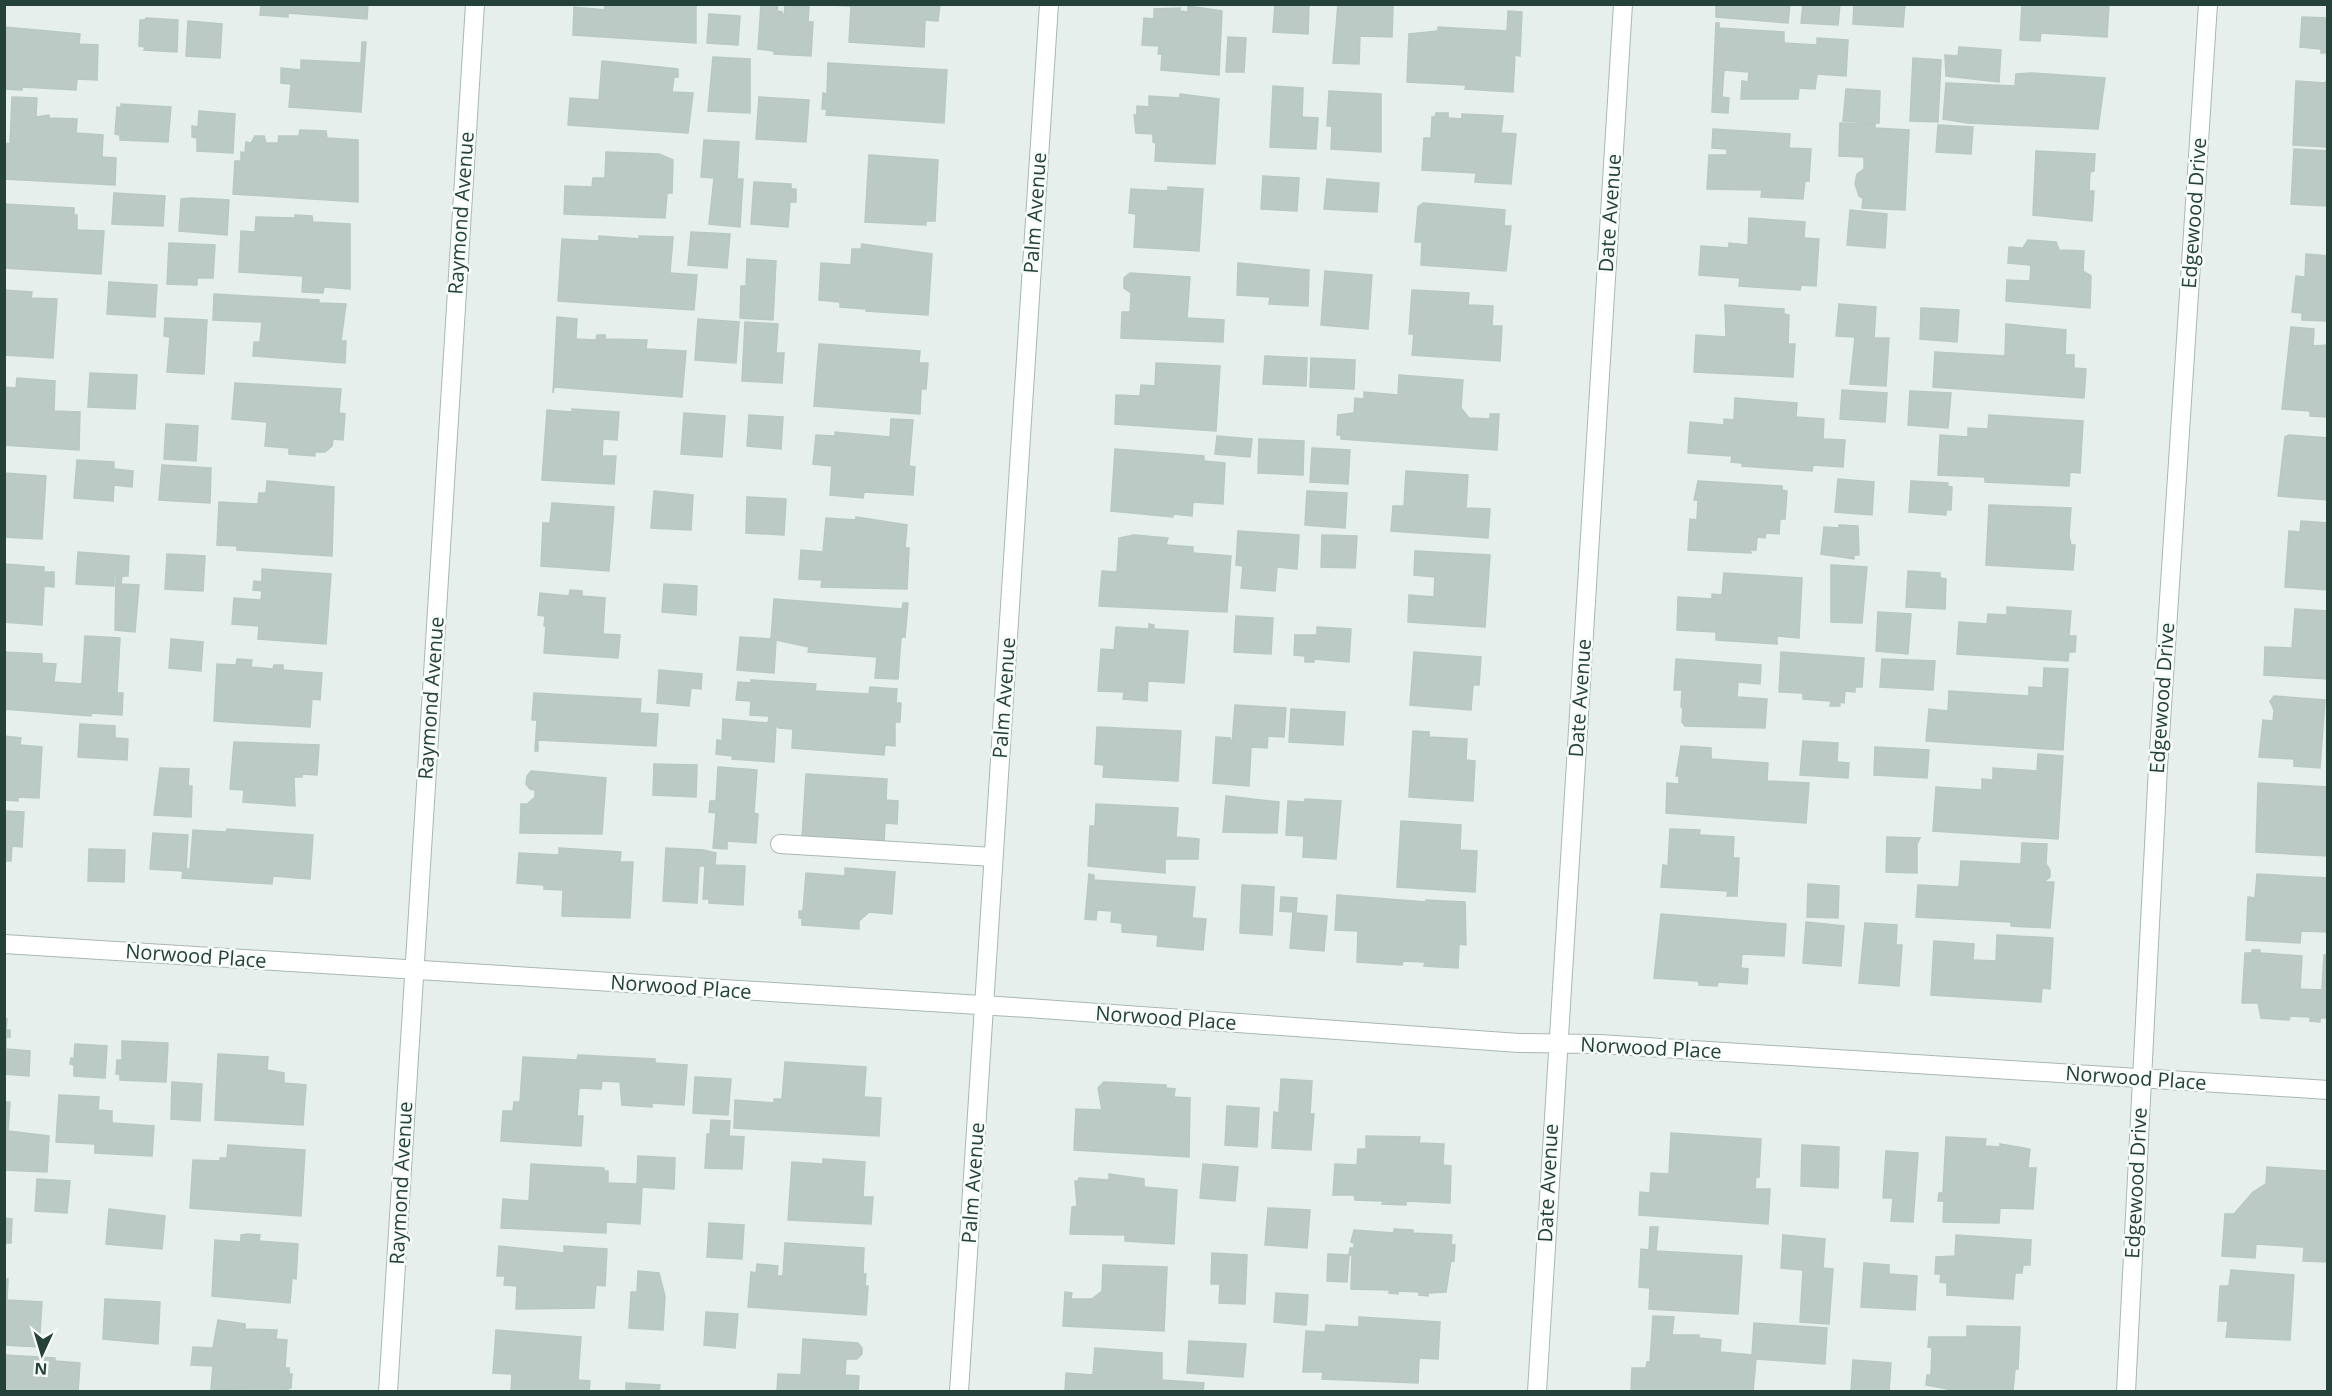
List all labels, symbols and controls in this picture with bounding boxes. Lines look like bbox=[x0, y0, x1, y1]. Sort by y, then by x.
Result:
street label: Raymond Avenue bbox=[441, 131, 480, 295]
street label: Edgewood Drive bbox=[2175, 137, 2212, 289]
street label: Palm Avenue bbox=[1017, 151, 1052, 275]
street label: Date Avenue bbox=[1592, 153, 1627, 273]
street label: Raymond Avenue bbox=[411, 616, 450, 780]
street label: Edgewood Drive bbox=[2143, 622, 2180, 774]
street label: Palm Avenue bbox=[986, 636, 1021, 760]
street label: Date Avenue bbox=[1562, 638, 1597, 758]
street label: Norwood Place bbox=[125, 937, 267, 974]
street label: Norwood Place bbox=[610, 968, 752, 1005]
street label: Norwood Place bbox=[1095, 999, 1237, 1036]
street label: Norwood Place bbox=[1580, 1030, 1722, 1065]
street label: Norwood Place bbox=[2065, 1059, 2207, 1096]
street label: Raymond Avenue bbox=[383, 1101, 418, 1265]
street label: Edgewood Drive bbox=[2118, 1107, 2153, 1259]
street label: Palm Avenue bbox=[955, 1121, 990, 1245]
street label: Date Avenue bbox=[1531, 1123, 1564, 1243]
north arrow bbox=[12, 1324, 72, 1384]
text: N bbox=[34, 1358, 48, 1380]

